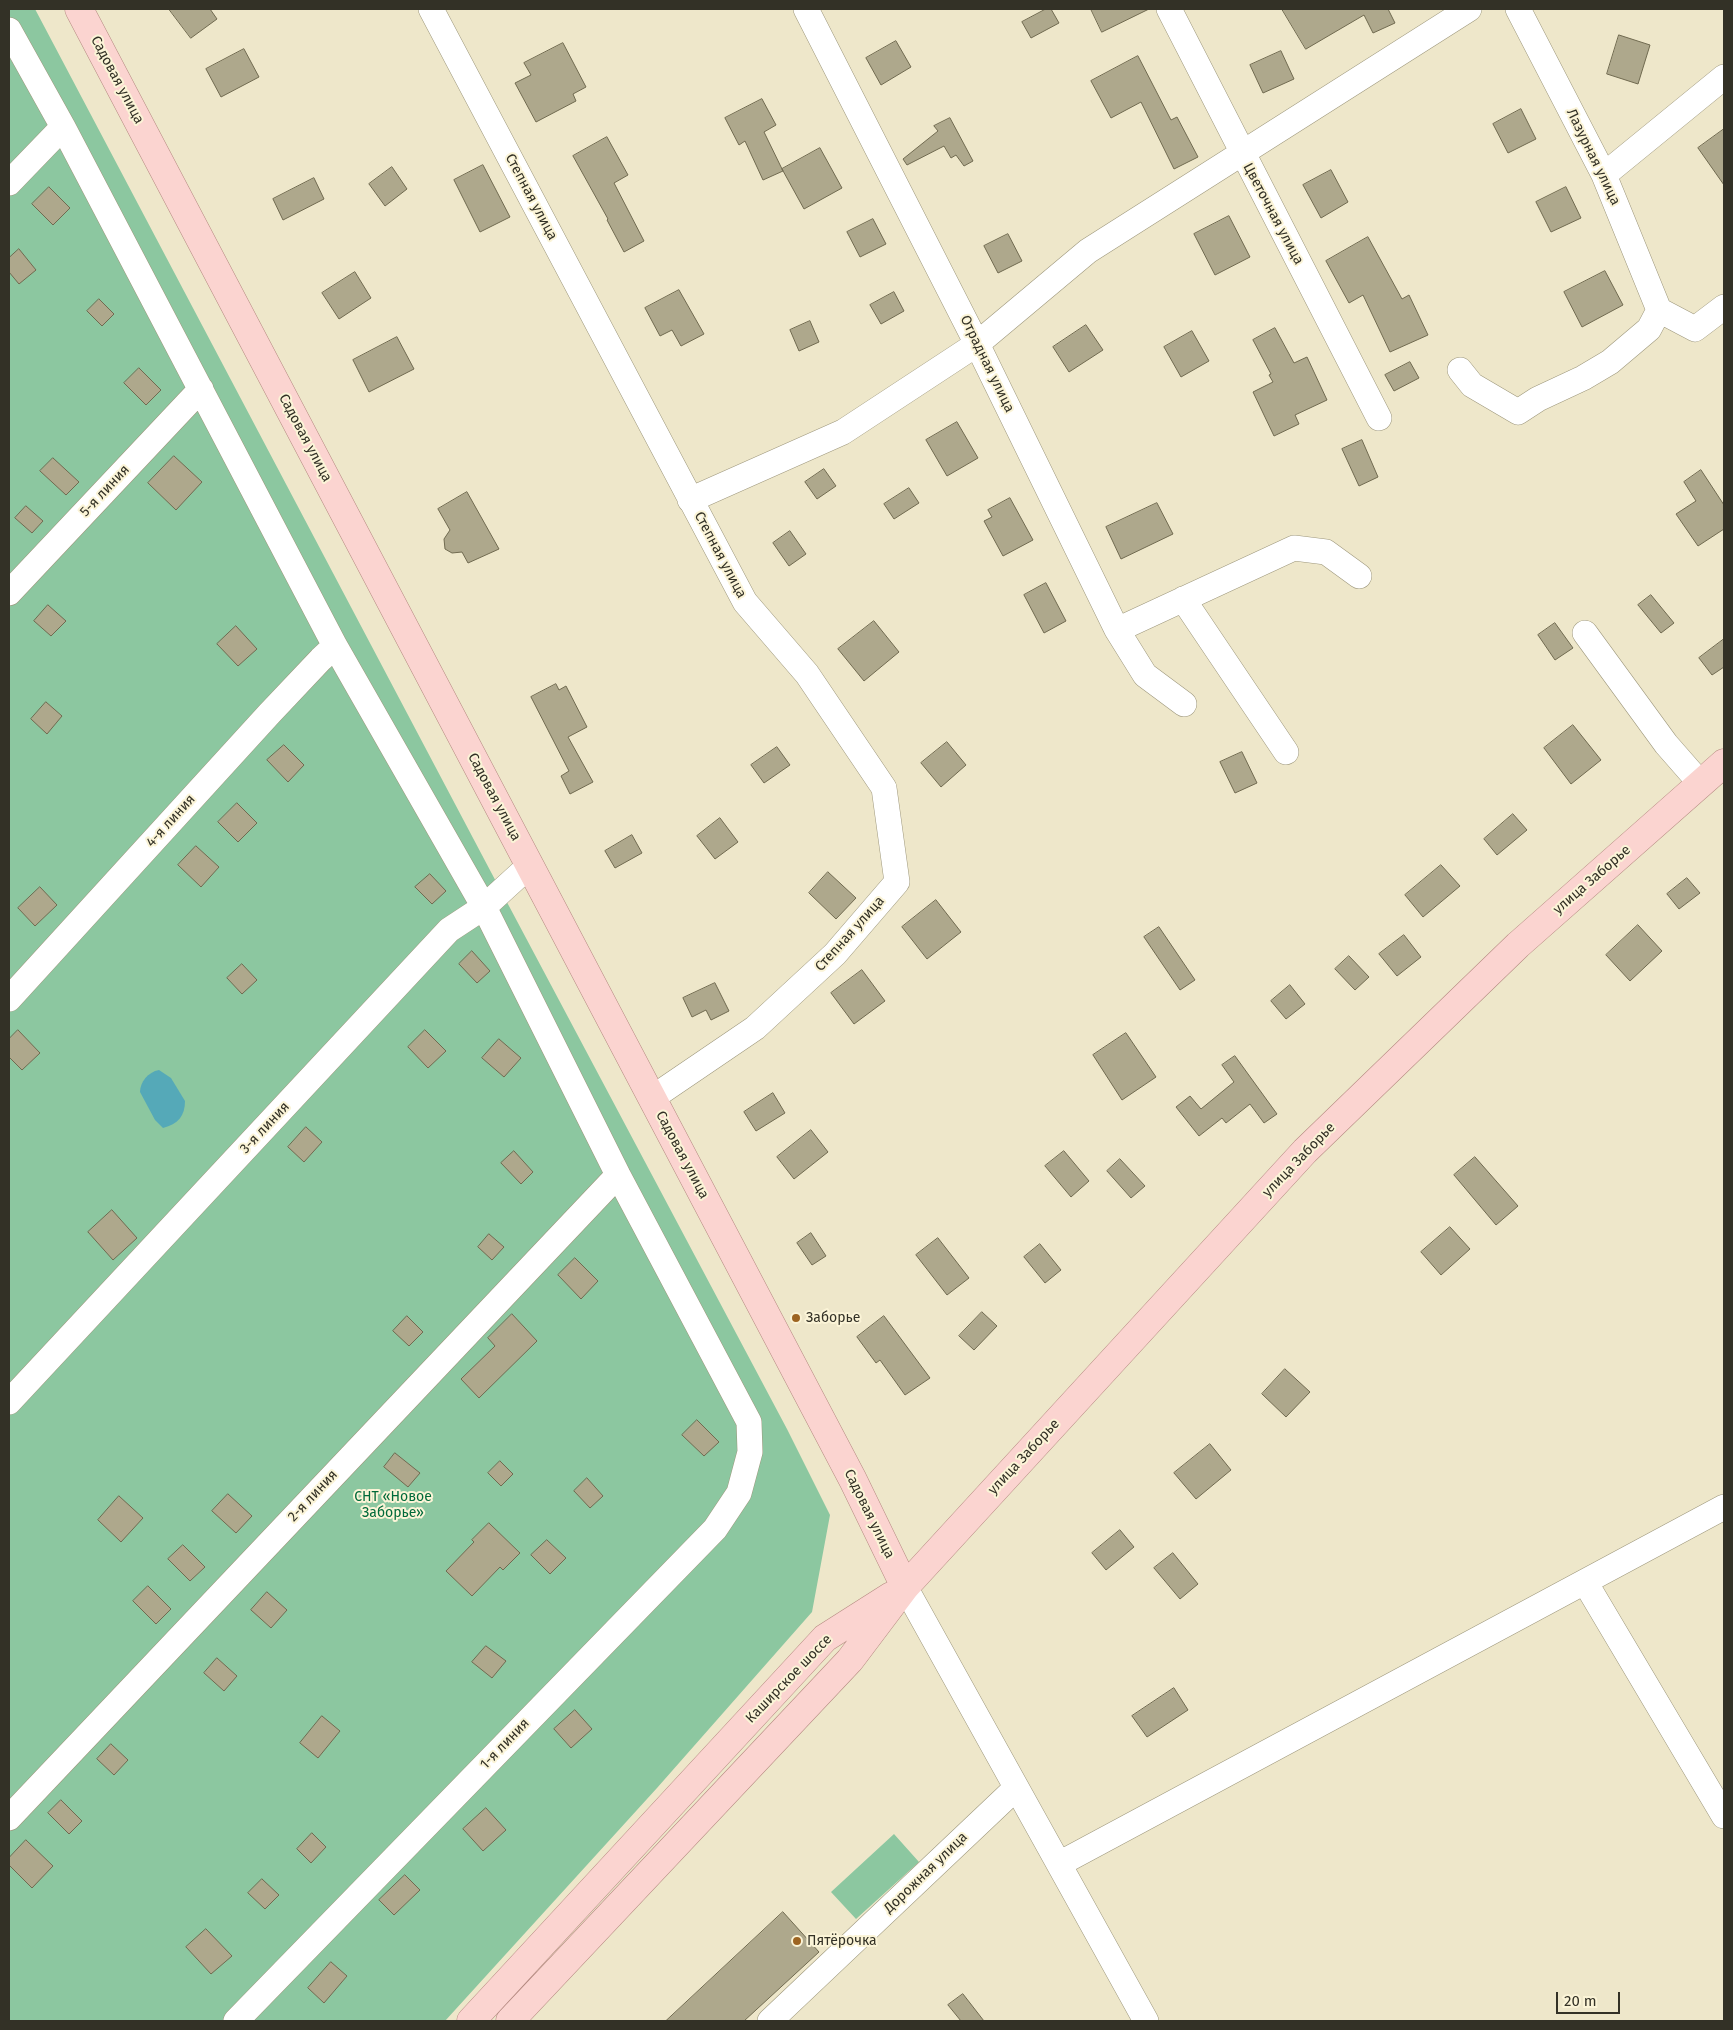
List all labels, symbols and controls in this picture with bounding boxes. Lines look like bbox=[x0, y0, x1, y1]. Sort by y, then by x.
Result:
street label: Садовая улица bbox=[87, 33, 147, 127]
street label: Лазурная улица bbox=[1562, 106, 1624, 208]
street label: Степная улица bbox=[501, 151, 561, 243]
street label: Цветочная улица bbox=[1239, 160, 1307, 268]
street label: Отрадная улица bbox=[956, 313, 1018, 415]
street label: Садовая улица bbox=[275, 391, 335, 485]
street label: 5-я линия bbox=[77, 462, 133, 520]
street label: Степная улица bbox=[690, 509, 750, 601]
street label: Садовая улица bbox=[464, 750, 524, 844]
street label: 4-я линия bbox=[143, 791, 199, 851]
street label: улица Заборье bbox=[1550, 842, 1634, 918]
street label: Степная улица bbox=[812, 893, 888, 975]
street label: 3-я линия bbox=[237, 1099, 293, 1157]
street label: Садовая улица bbox=[652, 1108, 712, 1202]
street label: улица Заборье bbox=[1259, 1119, 1339, 1201]
place label: Заборье bbox=[806, 1310, 860, 1326]
marker: Заборье bbox=[790, 1312, 802, 1324]
street label: улица Заборье bbox=[985, 1416, 1063, 1498]
street label: 2-я линия bbox=[285, 1467, 341, 1525]
street label: Садовая улица bbox=[840, 1467, 898, 1561]
park label: СНТ «Новое Заборье» bbox=[354, 1489, 432, 1521]
street label: Каширское шоссе bbox=[742, 1631, 836, 1727]
street label: 1-я линия bbox=[477, 1715, 533, 1773]
street label: Дорожная улица bbox=[881, 1829, 971, 1917]
place label: Пятёрочка bbox=[807, 1933, 877, 1949]
marker: Пятёрочка bbox=[791, 1935, 803, 1947]
scale bar bbox=[1558, 1982, 1622, 2014]
text: 20 m bbox=[1564, 1992, 1597, 2010]

